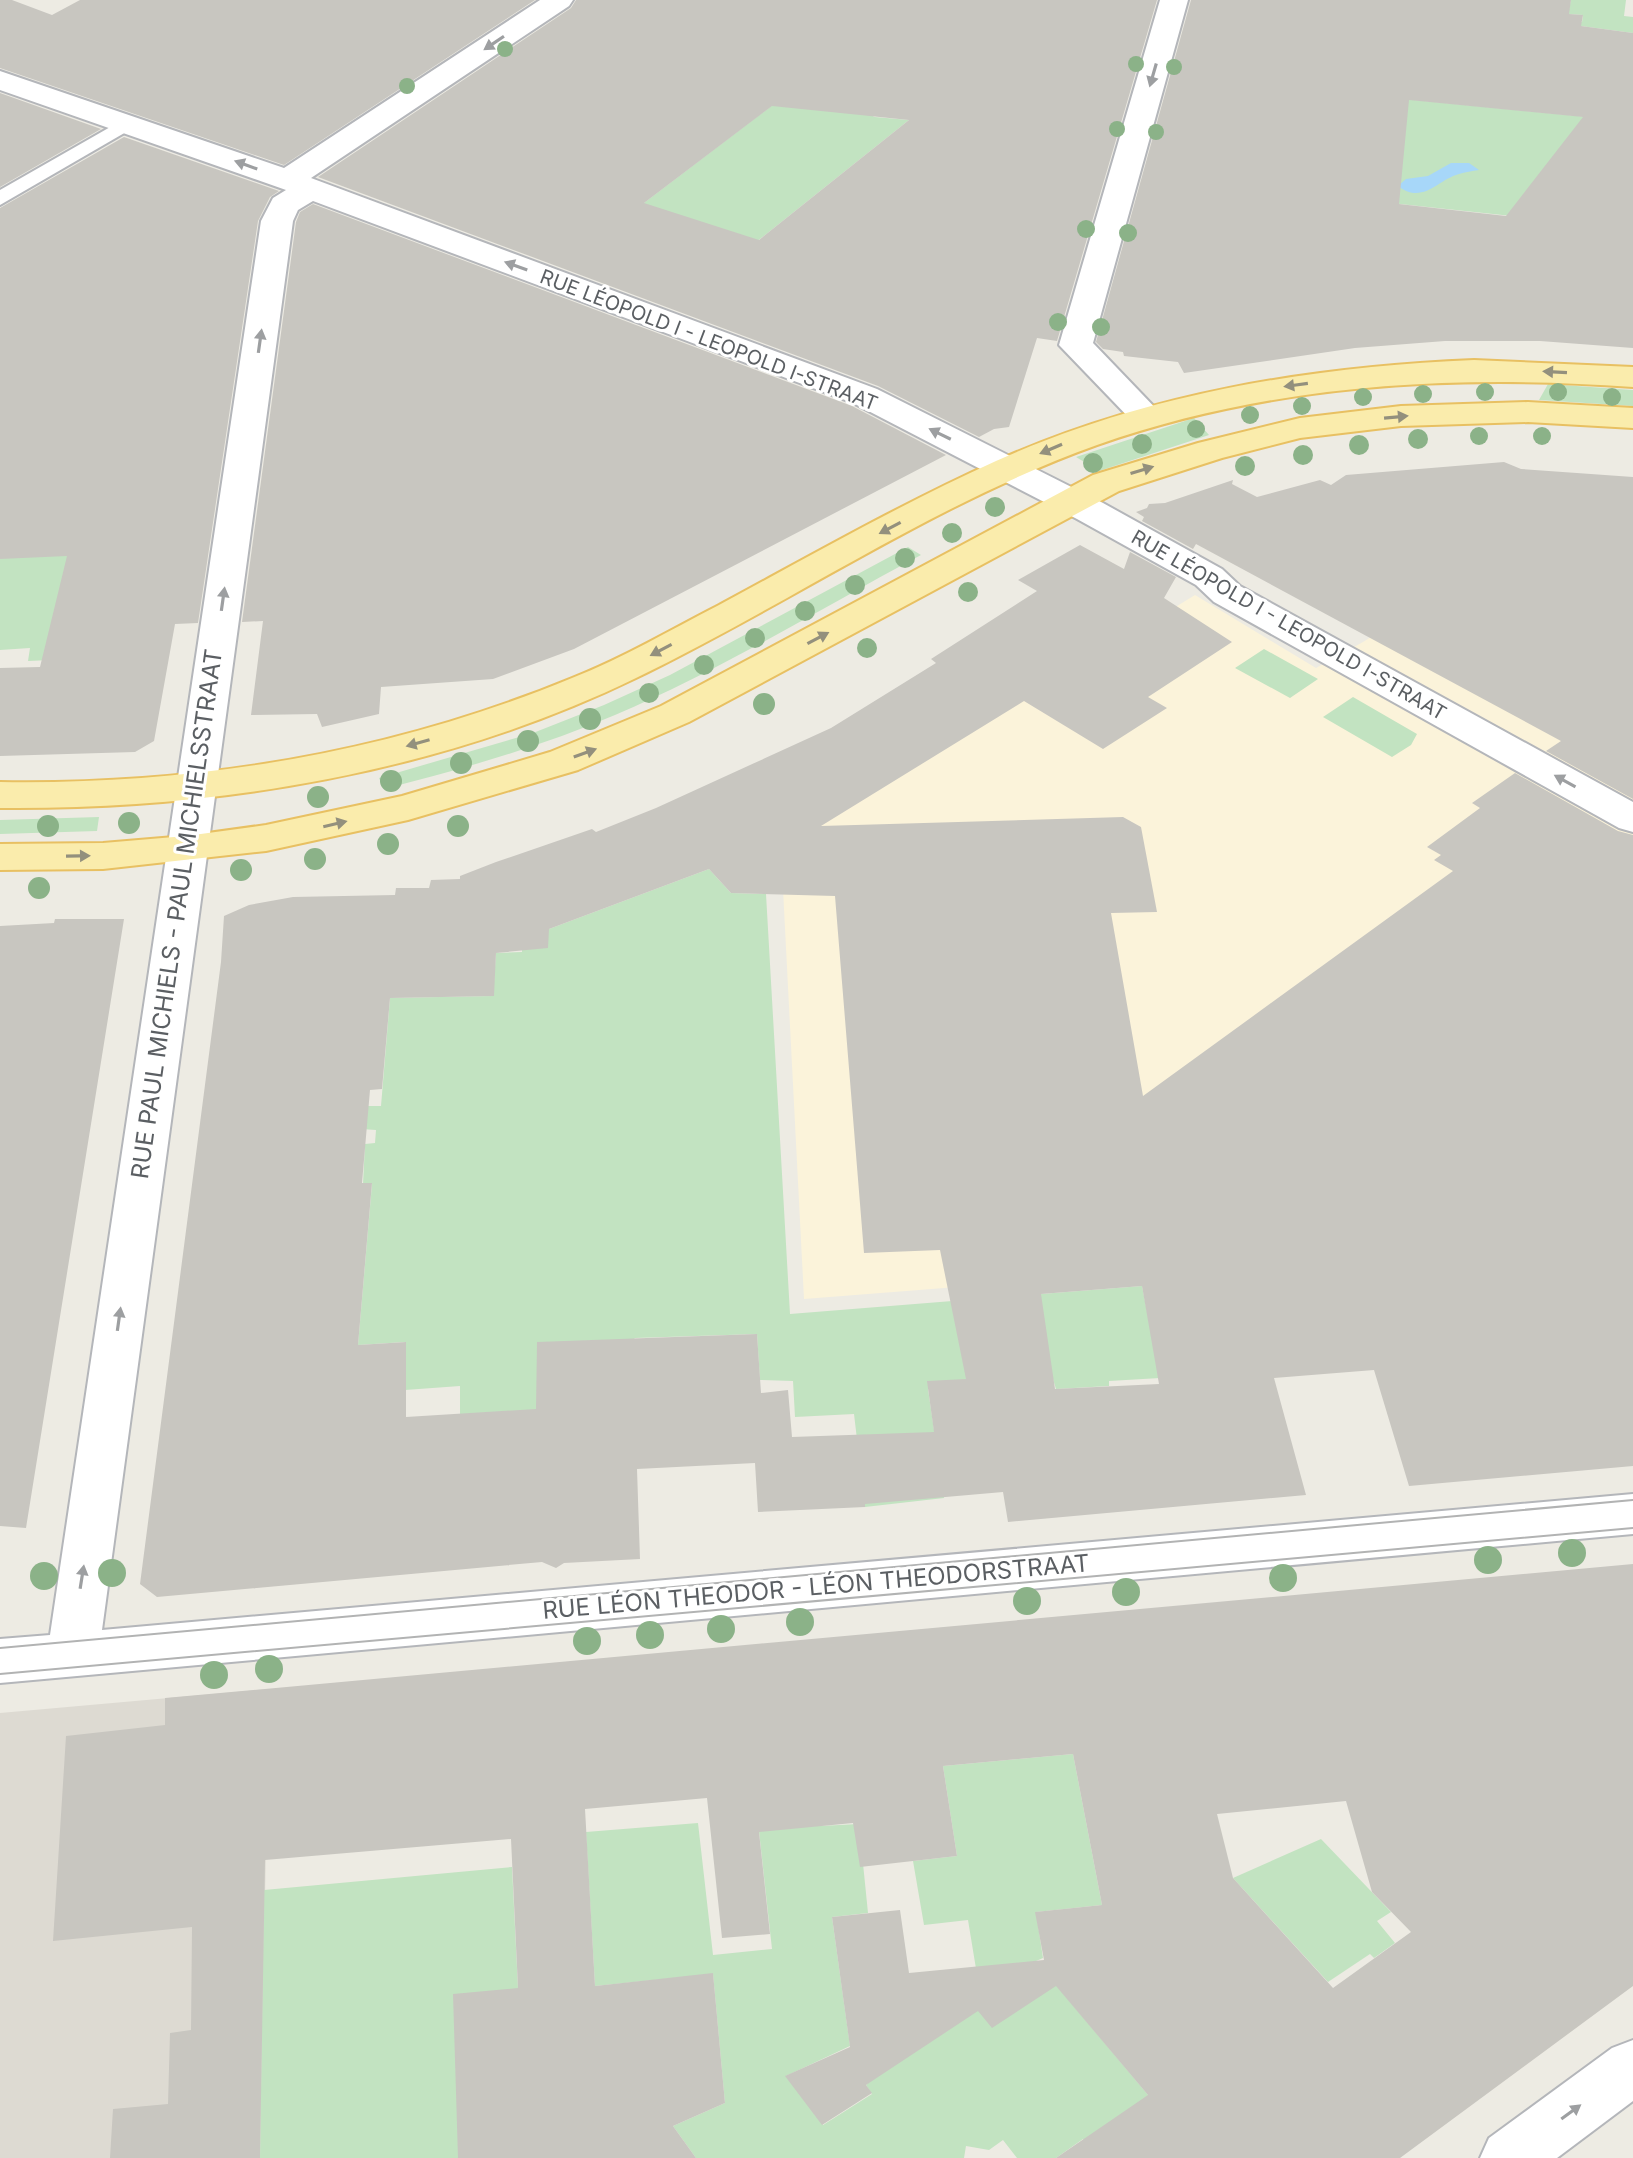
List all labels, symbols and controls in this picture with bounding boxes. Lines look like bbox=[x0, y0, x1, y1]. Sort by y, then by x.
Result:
one-way arrow bbox=[483, 35, 504, 50]
one-way arrow bbox=[1146, 63, 1159, 87]
one-way arrow bbox=[234, 159, 258, 171]
one-way arrow bbox=[504, 259, 528, 272]
street label: RUE LÉOPOLD I - LEOPOLD I-STRAAT bbox=[537, 263, 882, 416]
one-way arrow bbox=[254, 328, 267, 353]
one-way arrow bbox=[1542, 366, 1567, 379]
one-way arrow bbox=[1283, 379, 1308, 392]
one-way arrow bbox=[1384, 410, 1409, 423]
one-way arrow bbox=[928, 427, 951, 440]
one-way arrow bbox=[1039, 443, 1063, 456]
one-way arrow bbox=[1130, 463, 1154, 475]
one-way arrow bbox=[879, 522, 902, 535]
street label: RUE LÉOPOLD I - LEOPOLD I-STRAAT bbox=[1127, 524, 1451, 725]
one-way arrow bbox=[217, 586, 230, 611]
one-way arrow bbox=[807, 631, 830, 645]
one-way arrow bbox=[649, 644, 672, 657]
street label: RUE PAUL MICHIELS - PAUL MICHIELSSTRAAT bbox=[125, 647, 228, 1181]
one-way arrow bbox=[406, 737, 431, 749]
one-way arrow bbox=[574, 746, 598, 759]
one-way arrow bbox=[1553, 774, 1576, 788]
one-way arrow bbox=[323, 817, 348, 829]
one-way arrow bbox=[66, 850, 91, 863]
one-way arrow bbox=[113, 1307, 126, 1332]
street label: RUE LÉON THEODOR - LÉON THEODORSTRAAT bbox=[541, 1547, 1091, 1625]
one-way arrow bbox=[76, 1564, 89, 1589]
one-way arrow bbox=[1561, 2105, 1582, 2120]

